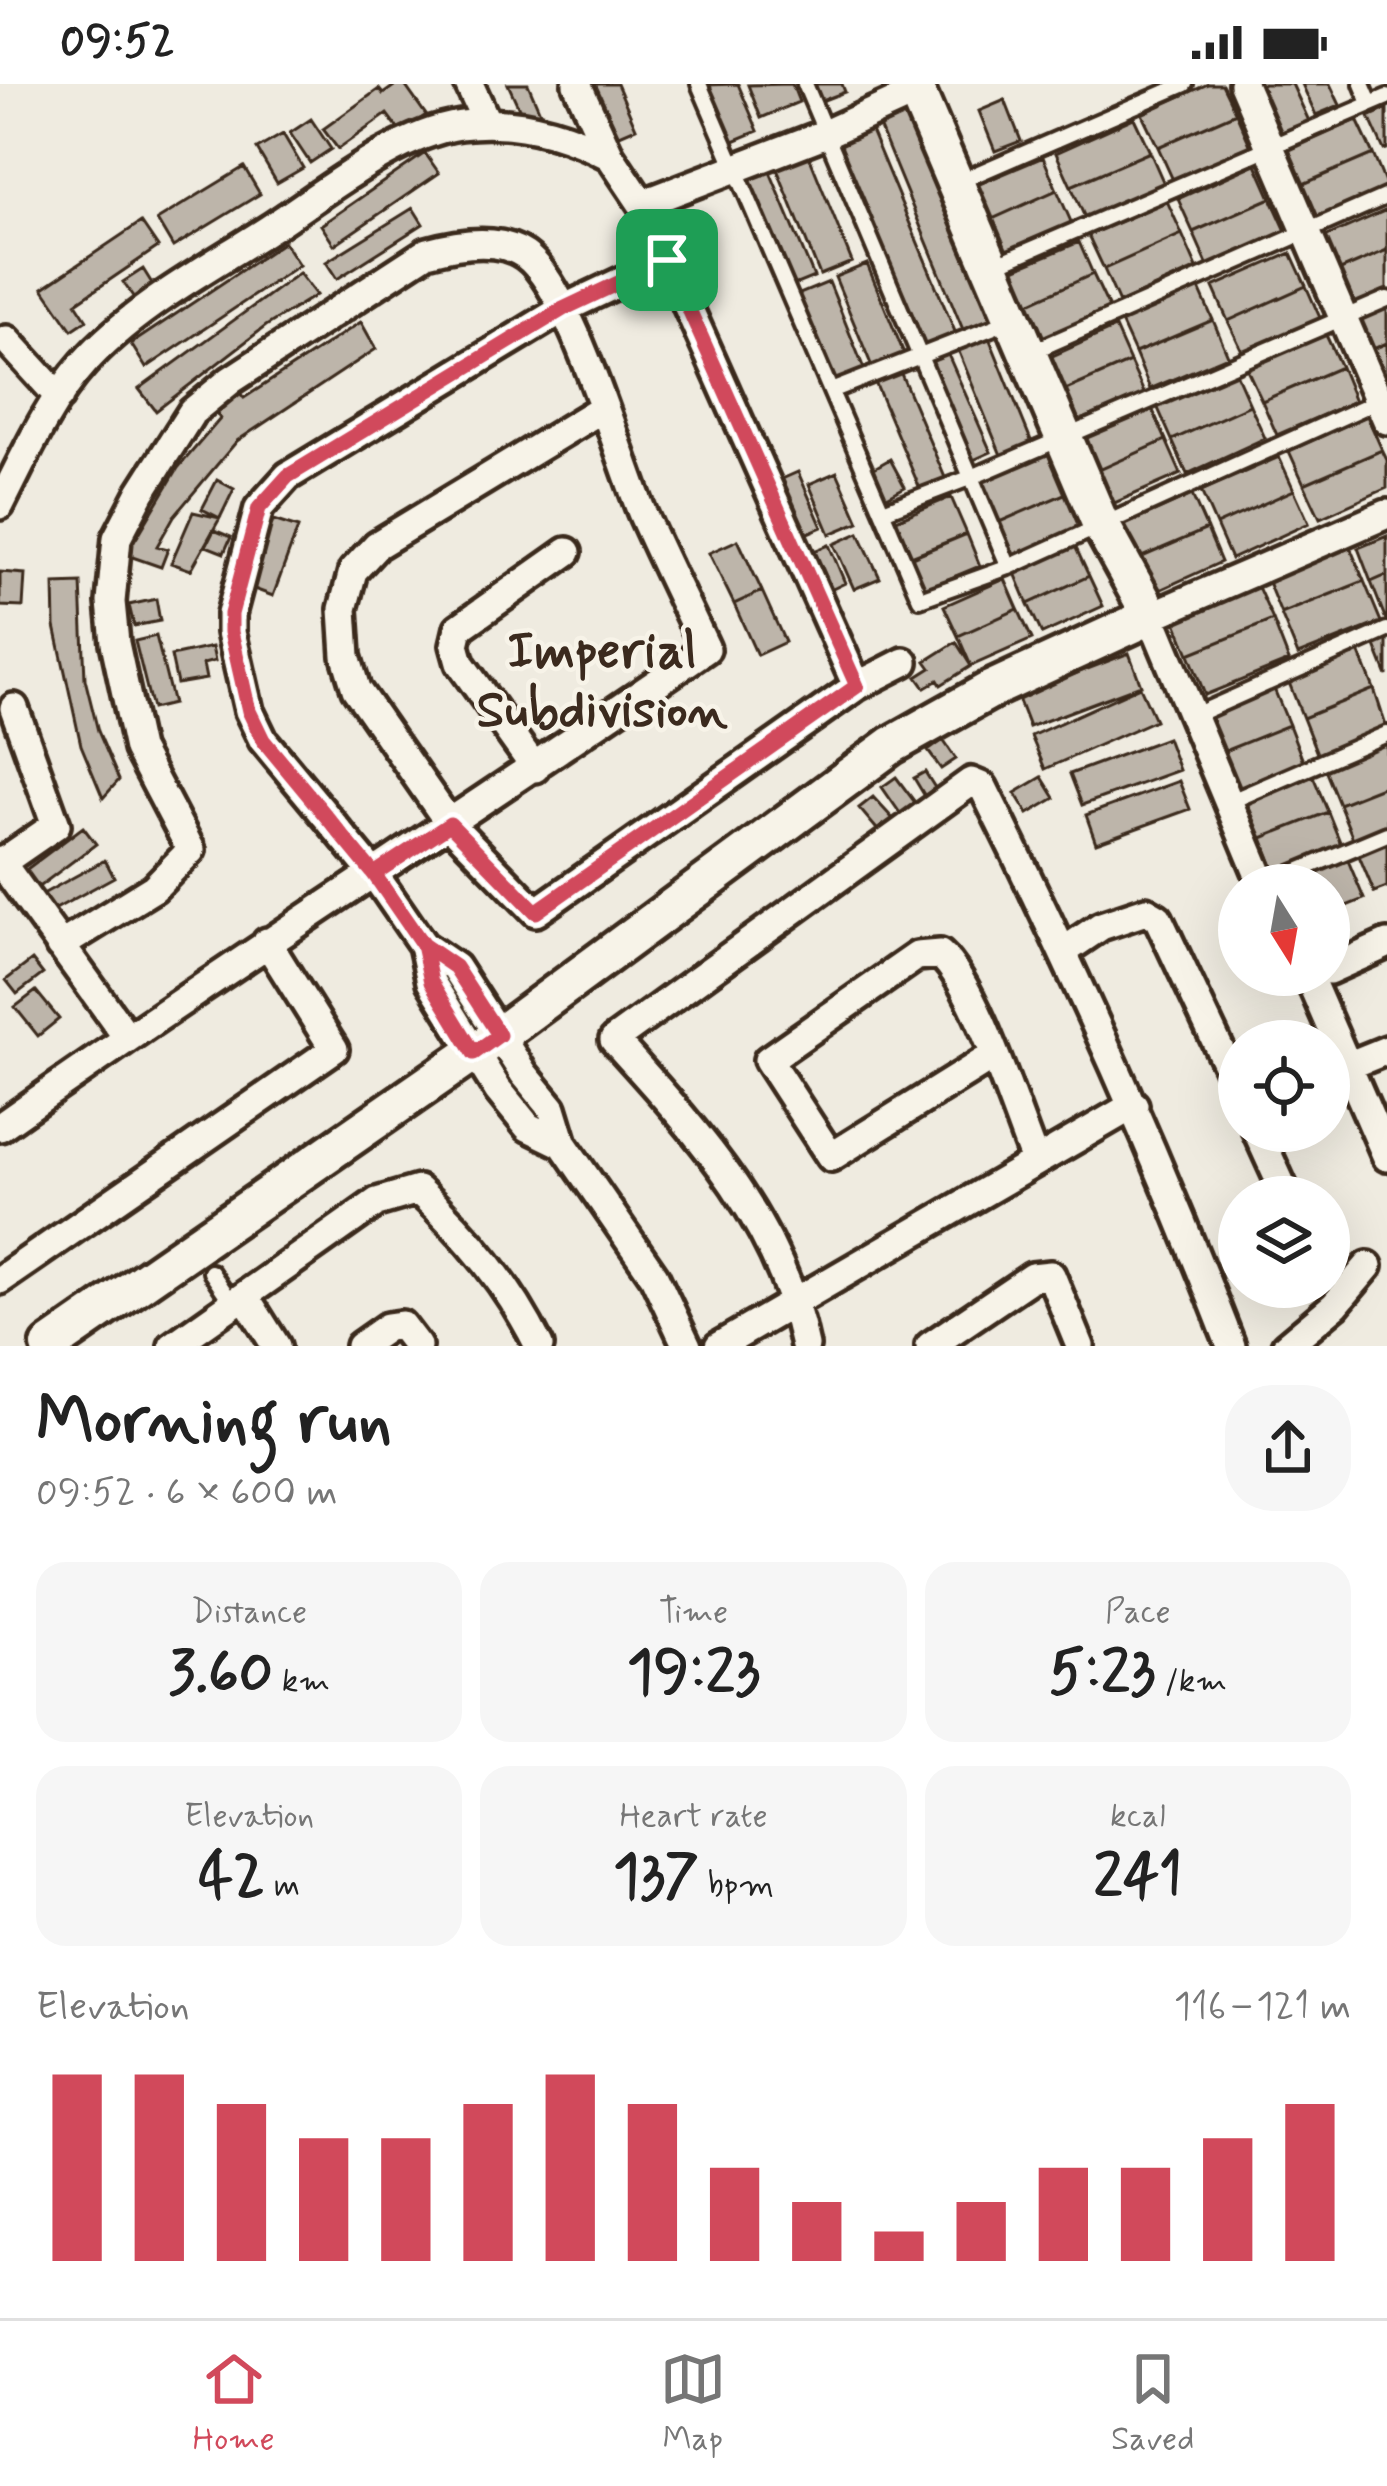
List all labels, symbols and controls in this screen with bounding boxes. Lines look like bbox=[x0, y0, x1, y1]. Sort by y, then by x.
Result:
text: 09:52 bbox=[60, 13, 175, 72]
pin bbox=[616, 209, 718, 311]
icon: arrive bbox=[634, 227, 700, 293]
district label: Imperial Subdivision bbox=[476, 620, 729, 745]
north arrow bbox=[1218, 864, 1350, 996]
map controls bbox=[1218, 864, 1350, 1308]
button: locate bbox=[1218, 1020, 1350, 1152]
button: layers bbox=[1218, 1176, 1350, 1308]
text: Morning run bbox=[36, 1380, 392, 1466]
button: share bbox=[1225, 1385, 1351, 1511]
text: 09:52 · 6 × 600 m bbox=[36, 1468, 338, 1519]
text: Distance bbox=[191, 1591, 307, 1635]
text: Time bbox=[659, 1591, 728, 1635]
text: Pace bbox=[1105, 1591, 1171, 1635]
text: 3.60 bbox=[168, 1635, 273, 1714]
text: 19:23 bbox=[627, 1635, 760, 1714]
text: 5:23 bbox=[1049, 1635, 1156, 1714]
text: km bbox=[273, 1660, 330, 1704]
text: /km bbox=[1156, 1660, 1227, 1704]
text: Elevation bbox=[184, 1795, 314, 1839]
text: Heart rate bbox=[619, 1795, 768, 1839]
text: kcal bbox=[1110, 1795, 1166, 1839]
text: 42 bbox=[198, 1839, 265, 1918]
text: 137 bbox=[613, 1839, 699, 1918]
text: 241 bbox=[1093, 1839, 1182, 1918]
text: m bbox=[265, 1864, 300, 1908]
text: bpm bbox=[699, 1864, 774, 1908]
text: Elevation bbox=[36, 1982, 190, 2033]
text: 116–121 m bbox=[1174, 1982, 1351, 2033]
tab: Home bbox=[193, 2346, 275, 2462]
tab: Map bbox=[660, 2346, 726, 2462]
tab: Saved bbox=[1111, 2346, 1194, 2462]

